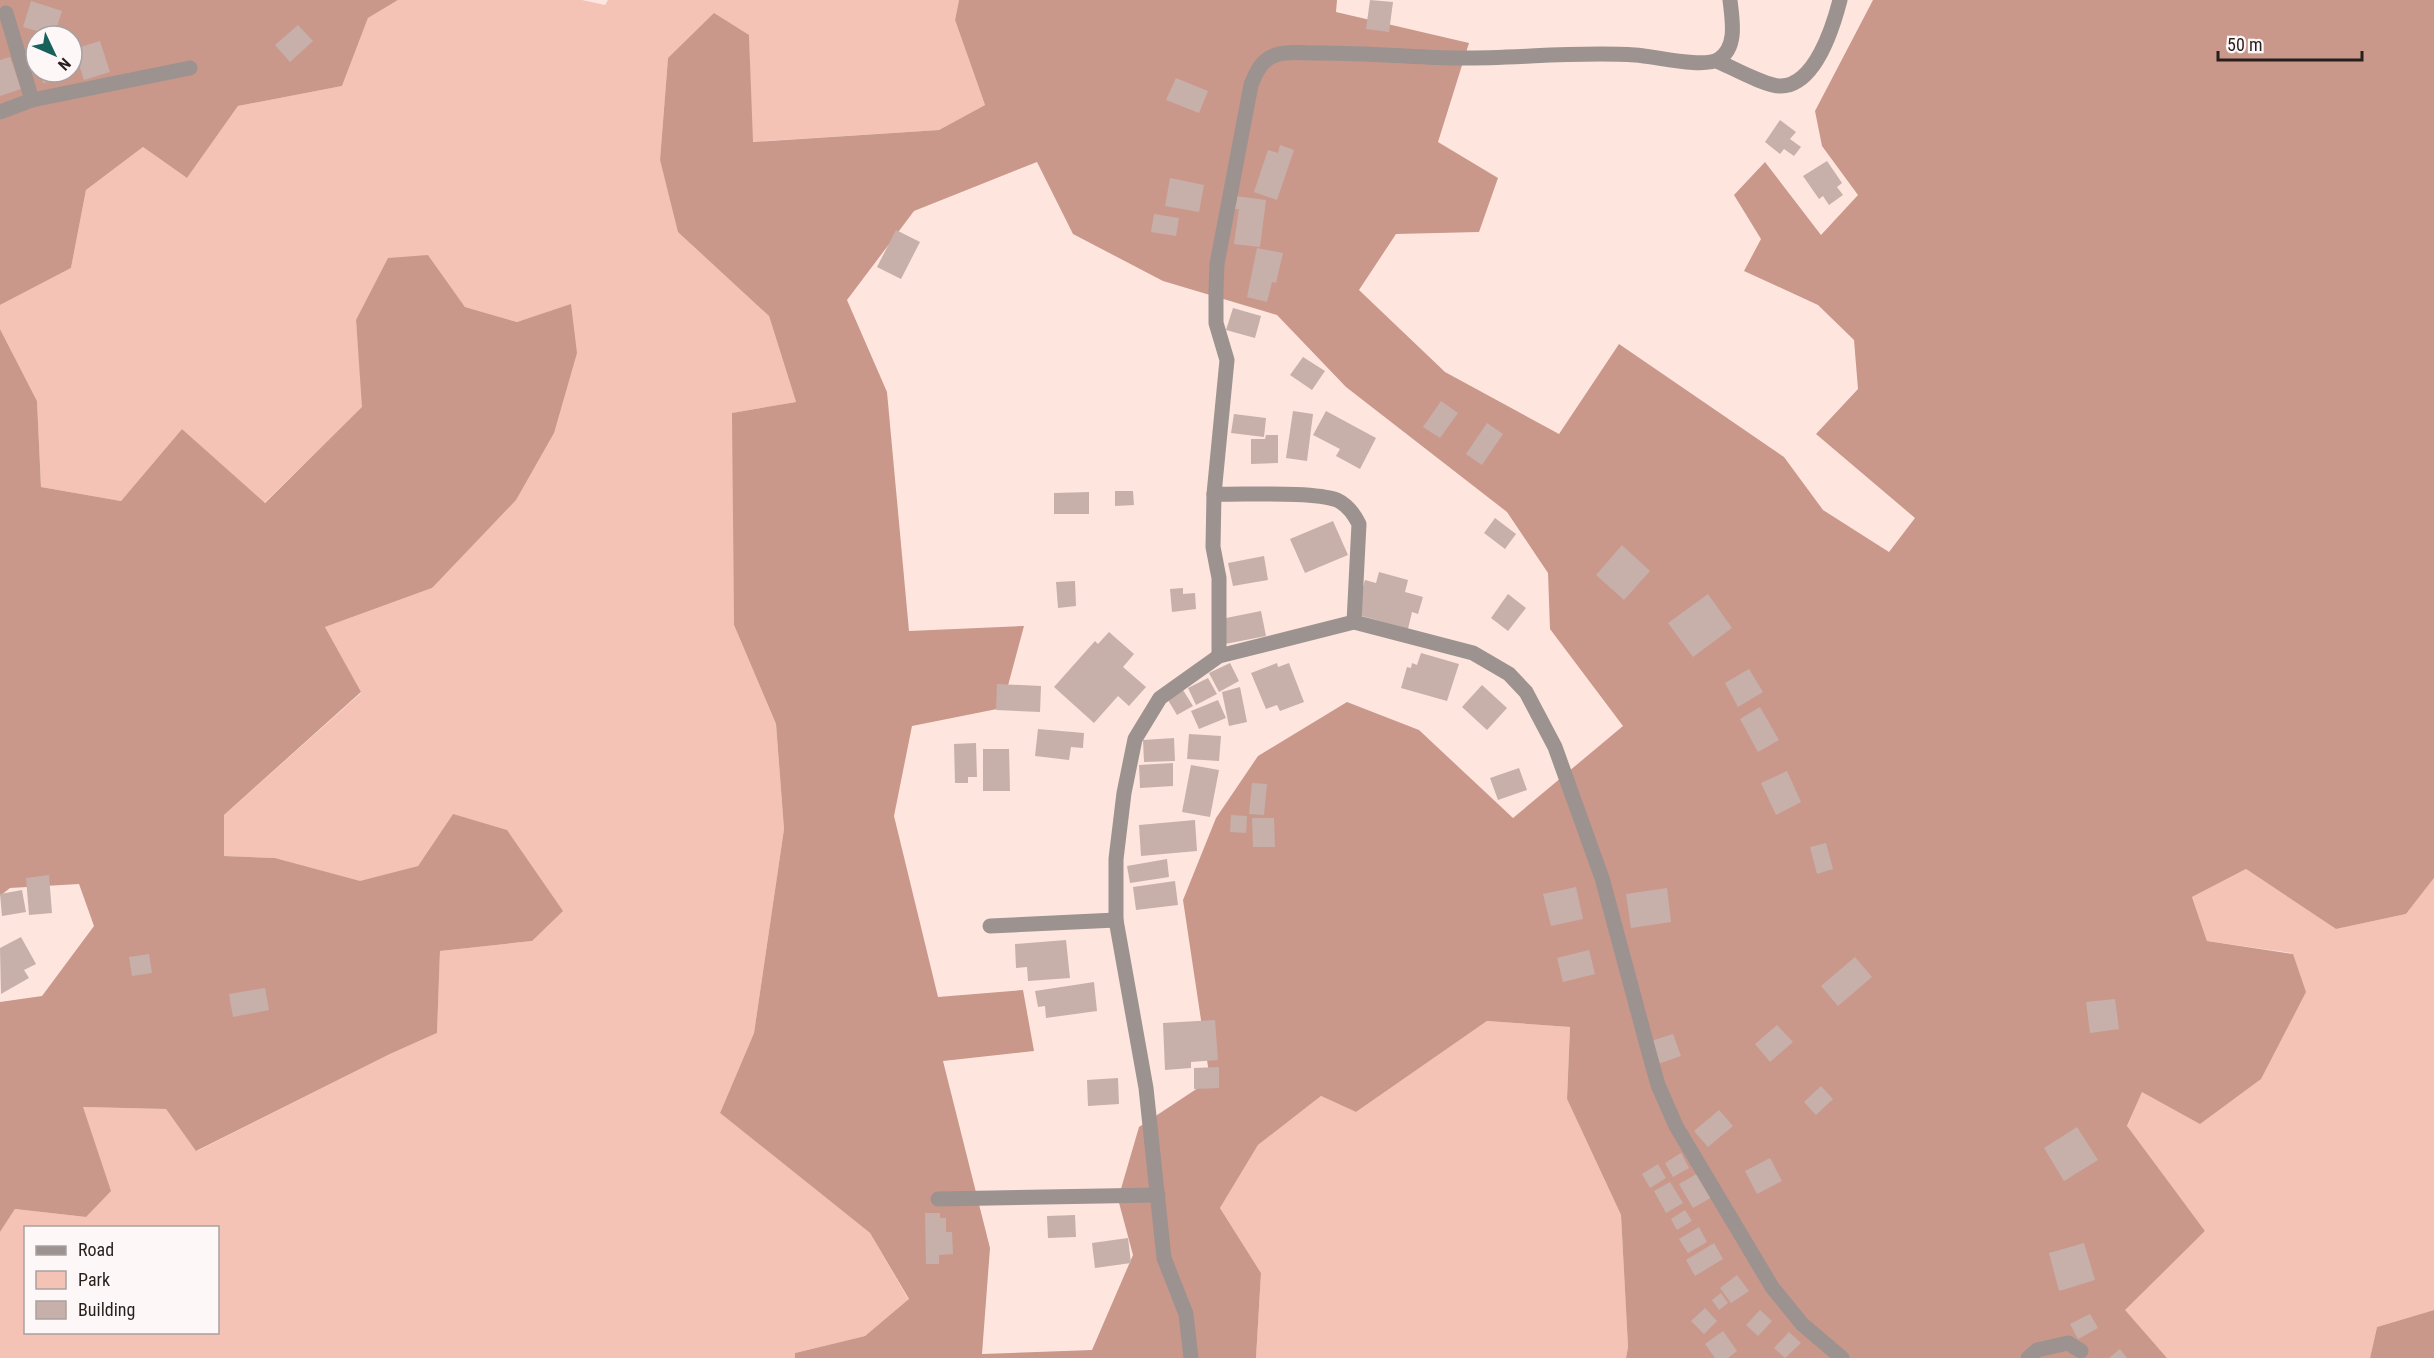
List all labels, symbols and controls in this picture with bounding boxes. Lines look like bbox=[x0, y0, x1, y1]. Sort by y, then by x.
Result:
north arrow bbox=[24, 24, 84, 84]
scale bar bbox=[2218, 24, 2362, 62]
text: 50 m bbox=[2227, 34, 2262, 55]
text: N bbox=[54, 54, 75, 74]
legend bbox=[24, 1226, 219, 1334]
text: Road bbox=[78, 1239, 114, 1260]
text: Park bbox=[78, 1269, 110, 1290]
text: Building bbox=[78, 1299, 135, 1320]

